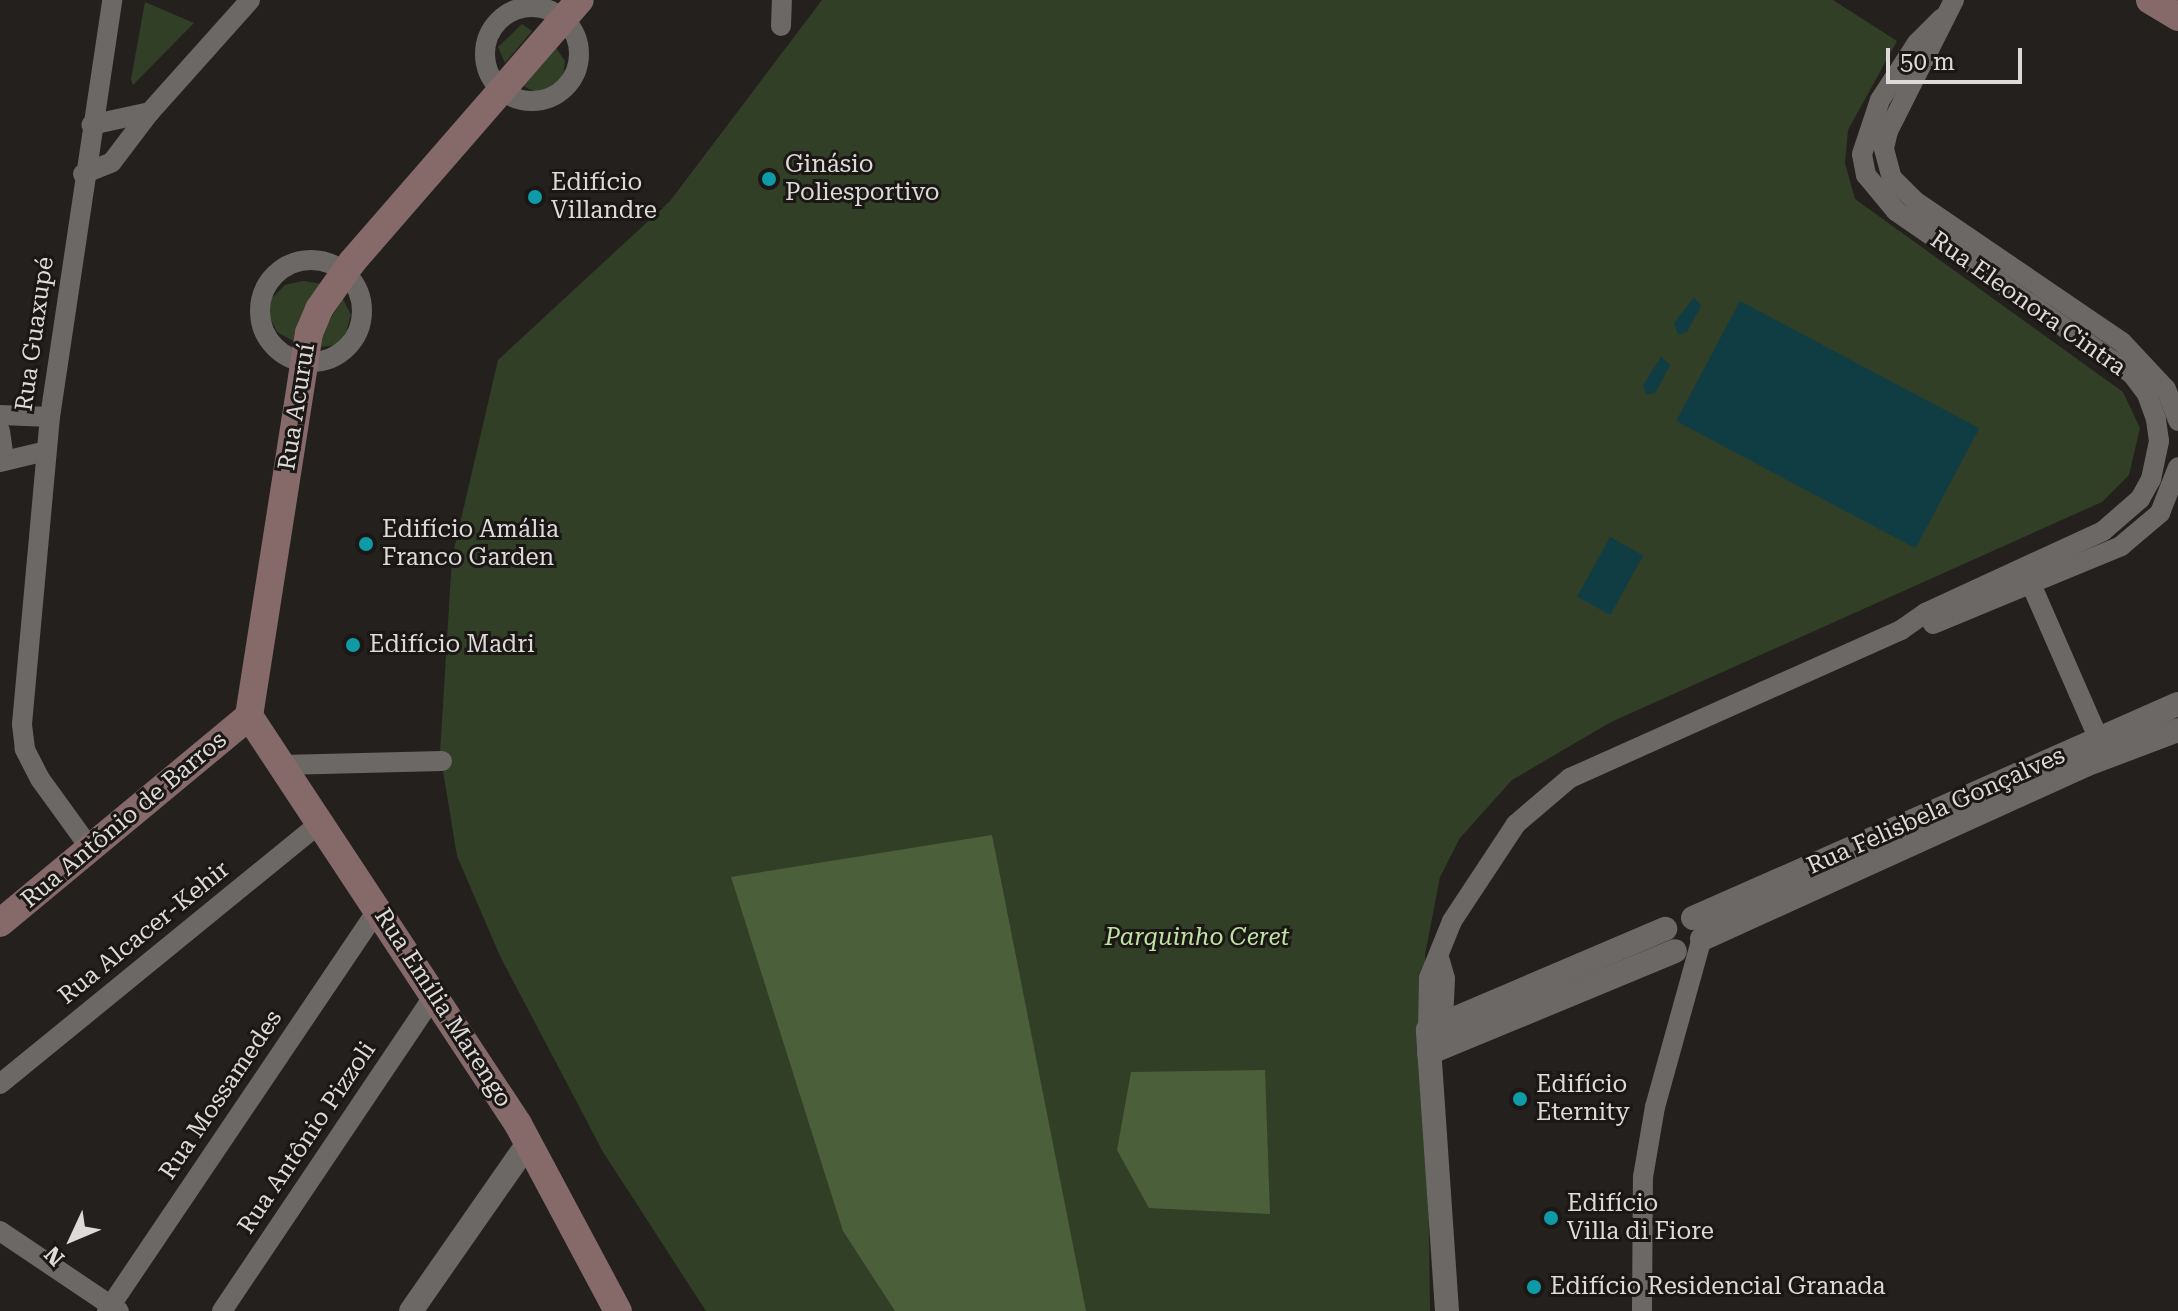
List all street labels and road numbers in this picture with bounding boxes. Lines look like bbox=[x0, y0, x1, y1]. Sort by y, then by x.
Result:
street label: Rua Eleonora Cintra bbox=[1925, 226, 2131, 382]
street label: Rua Guaxupé bbox=[10, 255, 60, 413]
street label: Rua Acuruí bbox=[273, 342, 321, 472]
street label: Rua Antônio de Barros bbox=[16, 726, 232, 914]
street label: Rua Felisbela Gonçalves bbox=[1803, 741, 2069, 881]
street label: Rua Alcacer-Kehir bbox=[53, 855, 235, 1011]
street label: Rua Emília Marengo bbox=[368, 903, 518, 1113]
street label: Rua Mossamedes bbox=[154, 1005, 288, 1185]
street label: Rua Antônio Pizzoli bbox=[232, 1036, 382, 1240]

